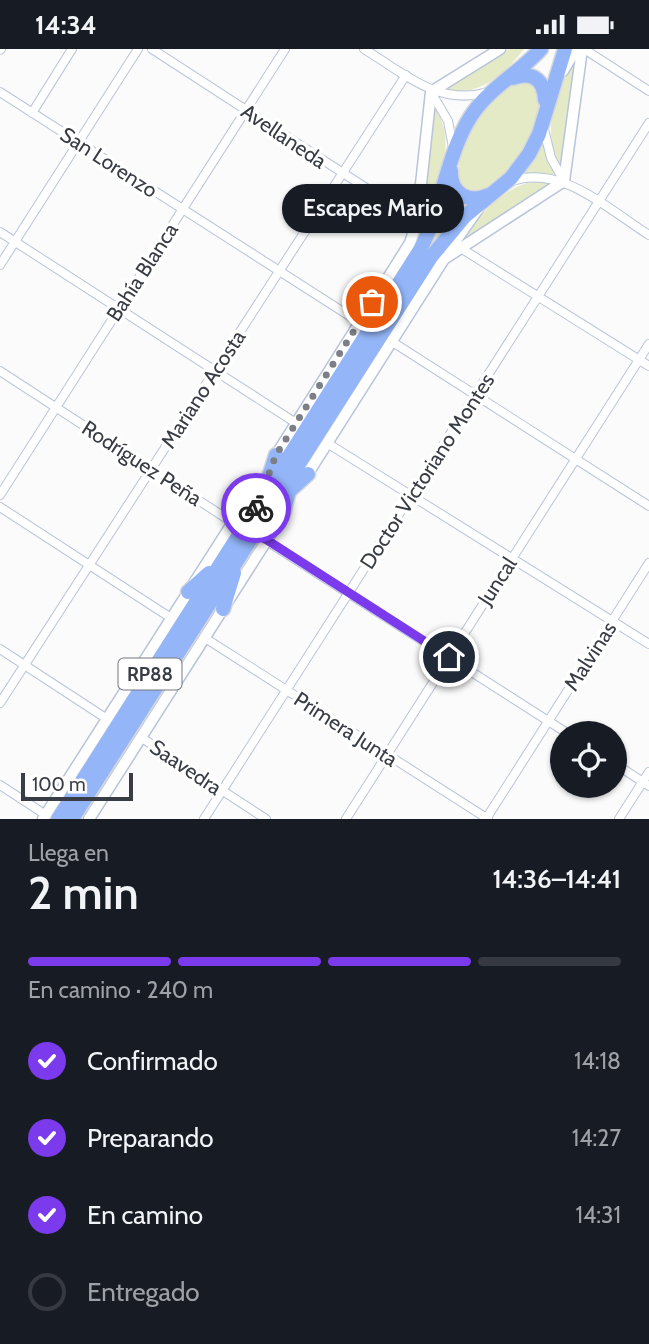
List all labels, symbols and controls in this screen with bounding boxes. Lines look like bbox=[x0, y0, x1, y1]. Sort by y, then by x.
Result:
text: 14:34 bbox=[35, 9, 97, 41]
street label: Avellaneda bbox=[237, 98, 331, 174]
street label: San Lorenzo bbox=[56, 121, 162, 203]
callout: Escapes Mario bbox=[281, 183, 463, 232]
text: Escapes Mario bbox=[303, 194, 443, 222]
street label: Bahía Blanca bbox=[101, 218, 183, 326]
pin bbox=[342, 272, 402, 332]
icon: bag bbox=[353, 283, 391, 321]
street label: Mariano Acosta bbox=[156, 325, 250, 453]
street label: Doctor Victoriano Montes bbox=[354, 368, 500, 573]
street label: Rodríguez Peña bbox=[77, 415, 207, 511]
courier bbox=[221, 473, 291, 543]
icon: bike bbox=[237, 489, 275, 527]
street label: Juncal bbox=[472, 552, 522, 611]
street label: Malvinas bbox=[559, 617, 622, 695]
pin bbox=[419, 627, 479, 687]
icon: home bbox=[430, 638, 468, 676]
road number: RP88 bbox=[118, 659, 182, 689]
street label: Primera Junta bbox=[290, 686, 402, 772]
map controls bbox=[550, 721, 627, 798]
button: locate bbox=[550, 721, 627, 798]
street label: Saavedra bbox=[145, 734, 227, 800]
scale bar bbox=[21, 770, 133, 802]
text: 100 m bbox=[32, 773, 86, 796]
text: Llega en bbox=[28, 839, 109, 867]
text: 14:36–14:41 bbox=[492, 863, 621, 895]
text: 2 min bbox=[28, 865, 139, 921]
text: En camino · 240 m bbox=[28, 976, 213, 1004]
icon: check bbox=[28, 1042, 66, 1080]
text: Confirmado bbox=[87, 1045, 218, 1077]
text: 14:18 bbox=[574, 1047, 621, 1075]
icon: check bbox=[28, 1119, 66, 1157]
text: Preparando bbox=[87, 1122, 214, 1154]
text: 14:27 bbox=[572, 1124, 621, 1152]
icon: check bbox=[28, 1196, 66, 1234]
text: En camino bbox=[87, 1199, 203, 1231]
text: 14:31 bbox=[575, 1201, 621, 1229]
text: Entregado bbox=[87, 1276, 200, 1308]

